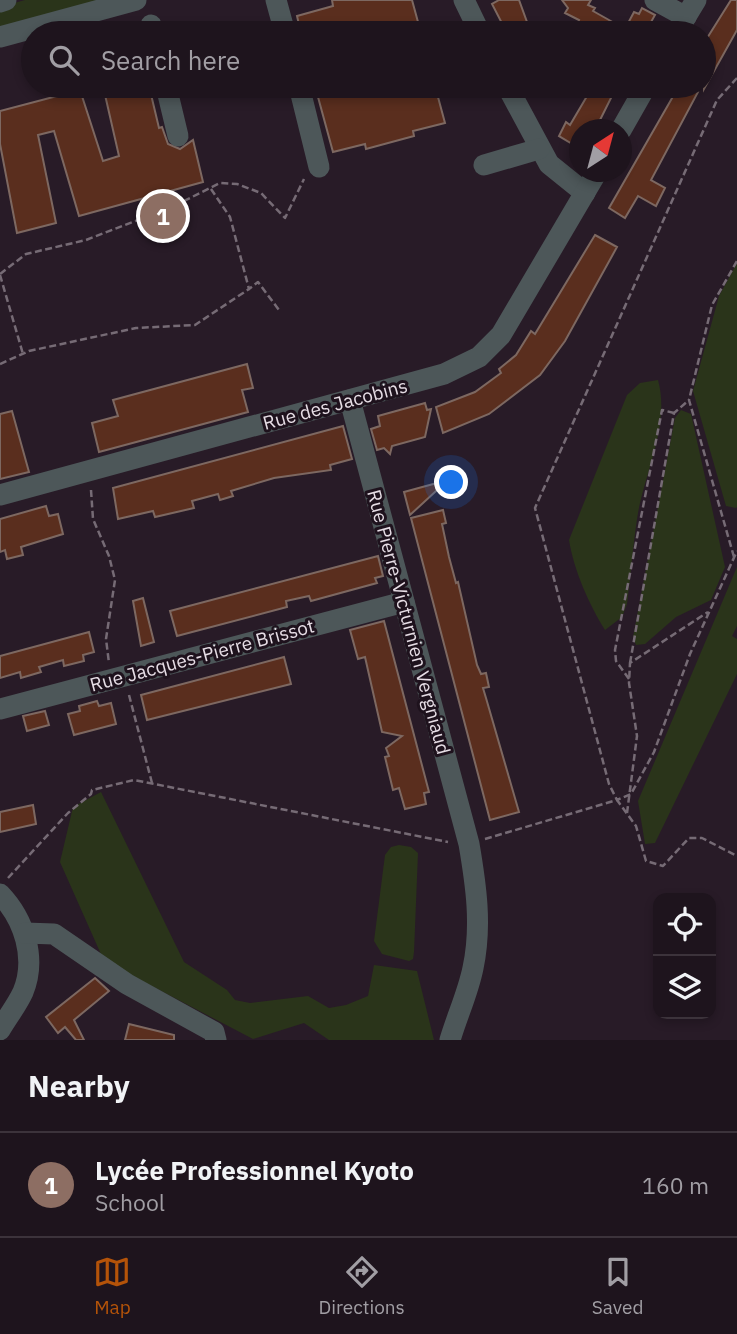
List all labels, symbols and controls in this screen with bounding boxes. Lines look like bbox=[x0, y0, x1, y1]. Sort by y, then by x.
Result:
search box bbox=[21, 21, 716, 98]
icon: search bbox=[45, 41, 83, 79]
text: Search here bbox=[101, 43, 240, 77]
north arrow bbox=[569, 119, 632, 182]
pin: 1 bbox=[140, 190, 186, 242]
street label: Rue des Jacobins bbox=[260, 373, 410, 435]
your location bbox=[434, 465, 468, 499]
street label: Rue Pierre-Victurnien Vergniaud bbox=[362, 487, 456, 757]
street label: Rue Jacques-Pierre Brissot bbox=[87, 613, 317, 697]
map controls bbox=[653, 893, 716, 1019]
button: locate bbox=[653, 893, 716, 956]
button: layers bbox=[653, 956, 716, 1019]
text: Nearby bbox=[28, 1066, 130, 1105]
text: Lycée Professionnel Kyoto bbox=[95, 1153, 414, 1187]
text: 1 bbox=[44, 1170, 58, 1200]
text: 160 m bbox=[642, 1170, 709, 1200]
text: School bbox=[95, 1187, 165, 1217]
tab: Map bbox=[93, 1253, 131, 1319]
tab: Directions bbox=[318, 1253, 405, 1319]
tab: Saved bbox=[592, 1253, 644, 1319]

